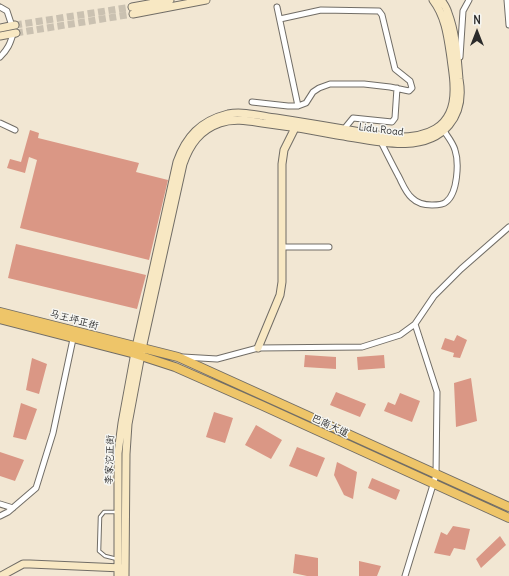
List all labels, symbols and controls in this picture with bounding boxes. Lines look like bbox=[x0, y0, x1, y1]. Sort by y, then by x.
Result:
north arrow bbox=[457, 12, 497, 52]
text: N bbox=[473, 13, 481, 27]
street label: Lidu Road bbox=[358, 121, 404, 139]
street label: 马王坪正街 bbox=[48, 308, 100, 332]
street label: 巴南大道 bbox=[309, 412, 351, 440]
street label: 李家沱正街 bbox=[103, 435, 117, 485]

